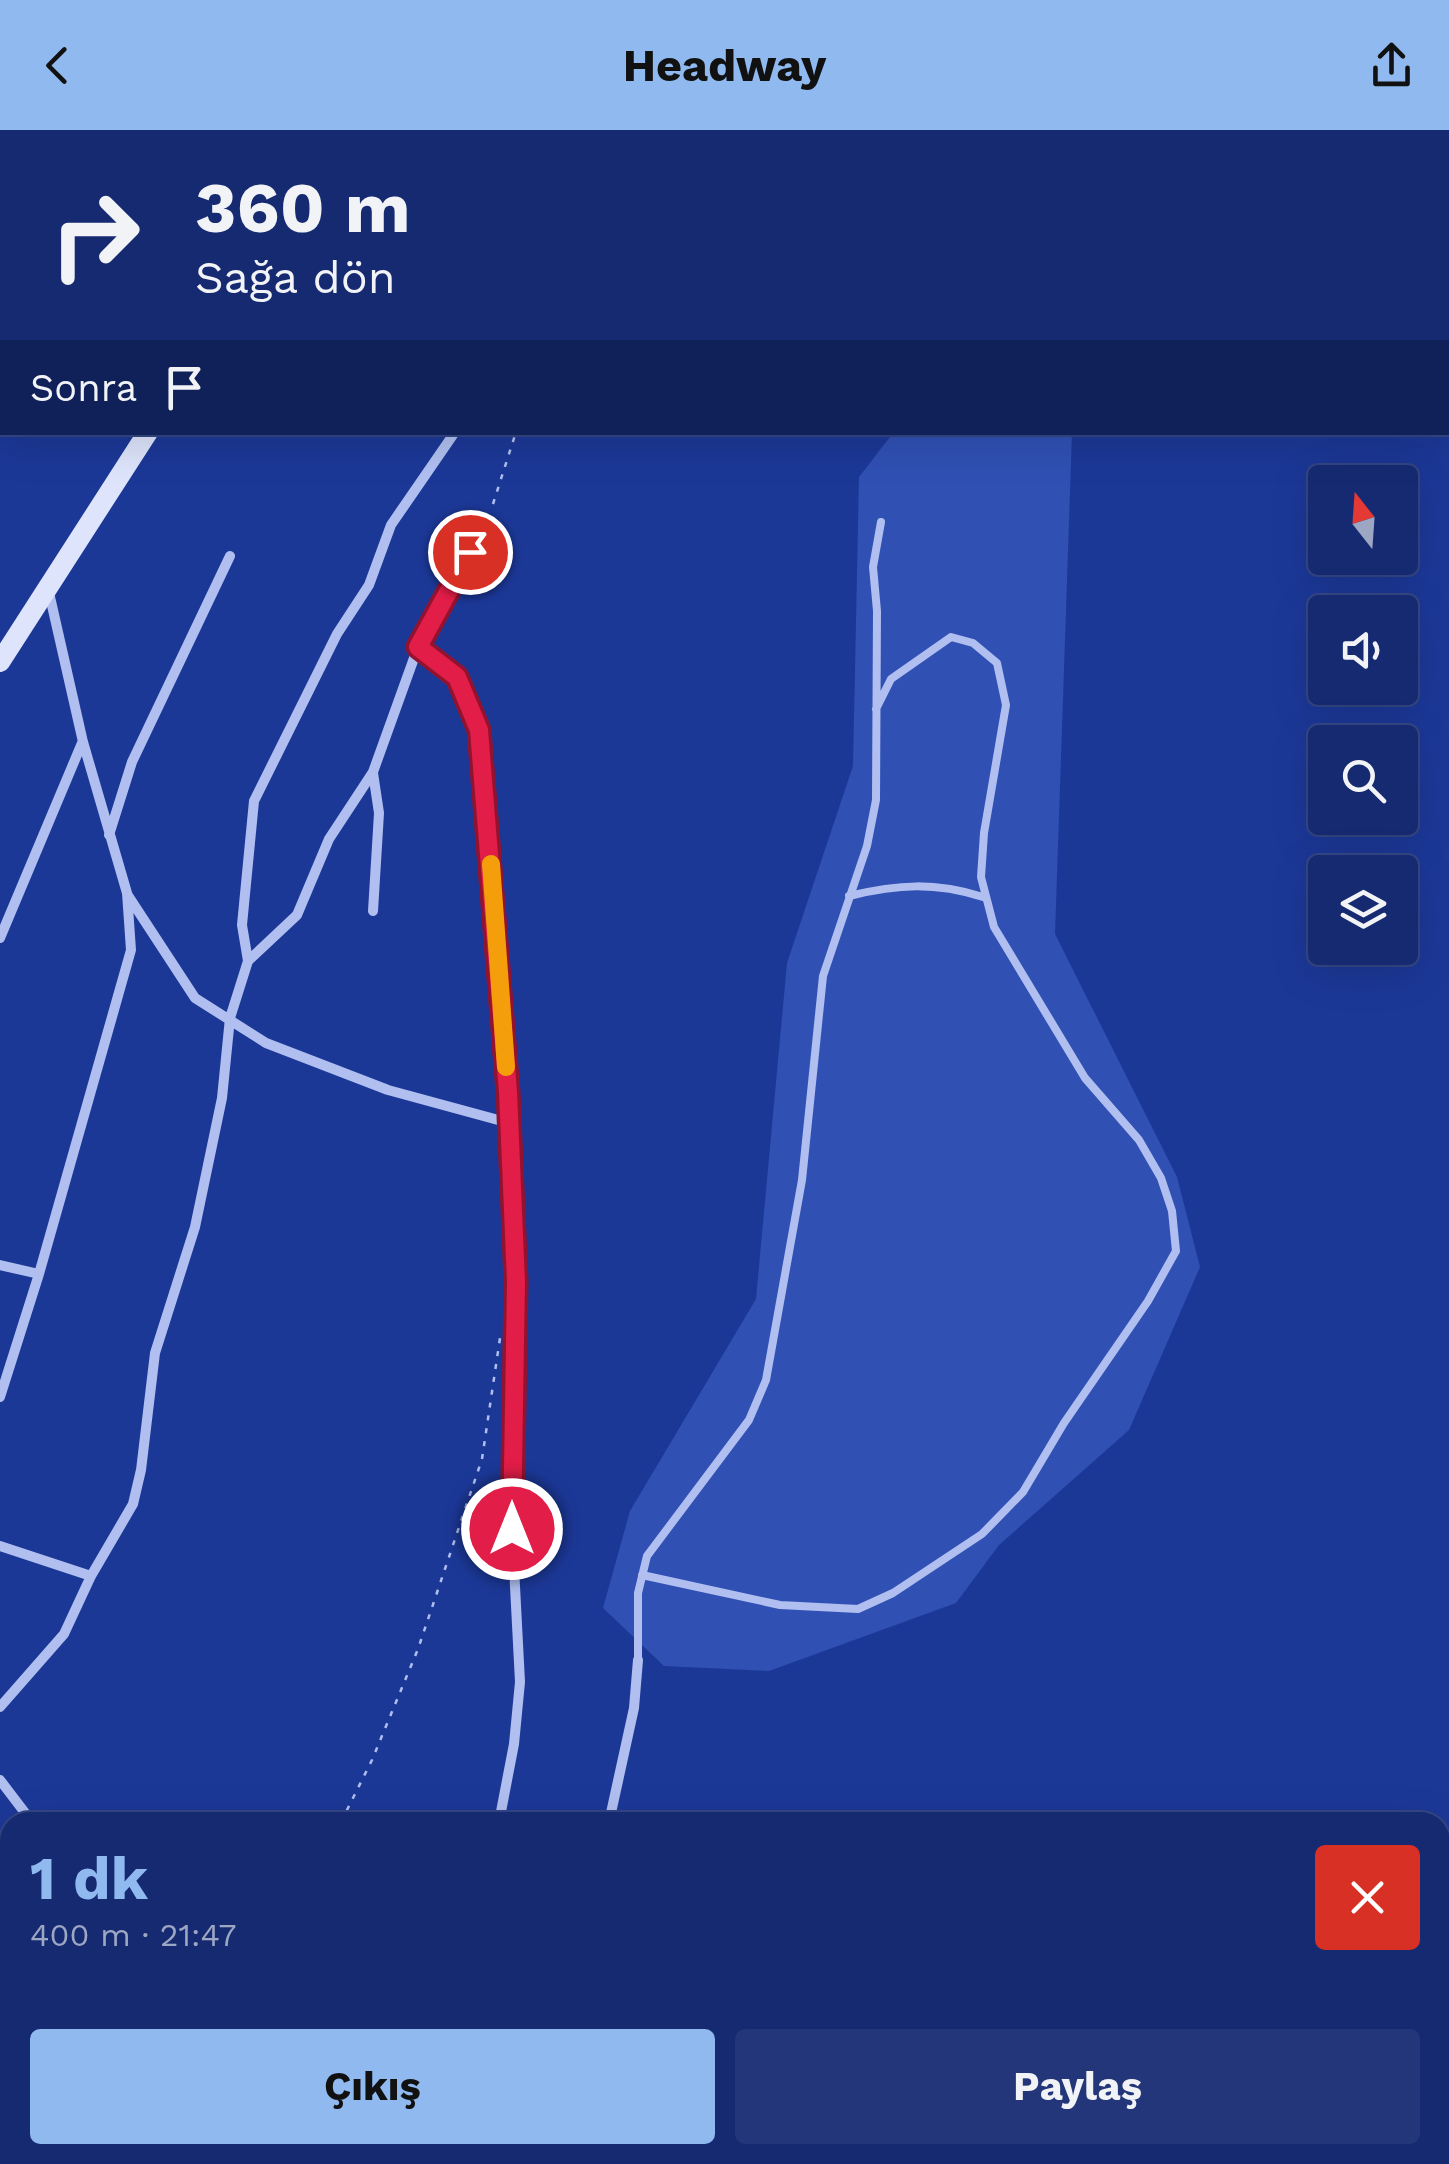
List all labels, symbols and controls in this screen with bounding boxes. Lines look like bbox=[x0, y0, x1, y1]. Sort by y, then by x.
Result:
icon: back bbox=[30, 38, 85, 93]
icon: share bbox=[1364, 38, 1419, 93]
text: Headway bbox=[623, 39, 826, 92]
text: 360 m bbox=[195, 167, 411, 249]
icon: right bbox=[30, 170, 160, 300]
text: Sağa dön bbox=[195, 251, 396, 304]
icon: arrive bbox=[157, 360, 212, 415]
text: Sonra bbox=[30, 366, 137, 410]
north arrow bbox=[1308, 465, 1418, 575]
map controls bbox=[1308, 465, 1418, 965]
pin bbox=[428, 510, 513, 595]
icon: arrive bbox=[443, 525, 498, 580]
button: sound bbox=[1308, 595, 1418, 705]
button: search bbox=[1308, 725, 1418, 835]
button: layers bbox=[1308, 855, 1418, 965]
position arrow bbox=[460, 1477, 564, 1581]
text: 1 dk bbox=[30, 1843, 148, 1914]
button: close bbox=[1315, 1845, 1420, 1950]
text: 400 m · 21:47 bbox=[30, 1916, 236, 1954]
button: Çıkış bbox=[30, 2029, 715, 2144]
button: Paylaş bbox=[735, 2029, 1420, 2144]

